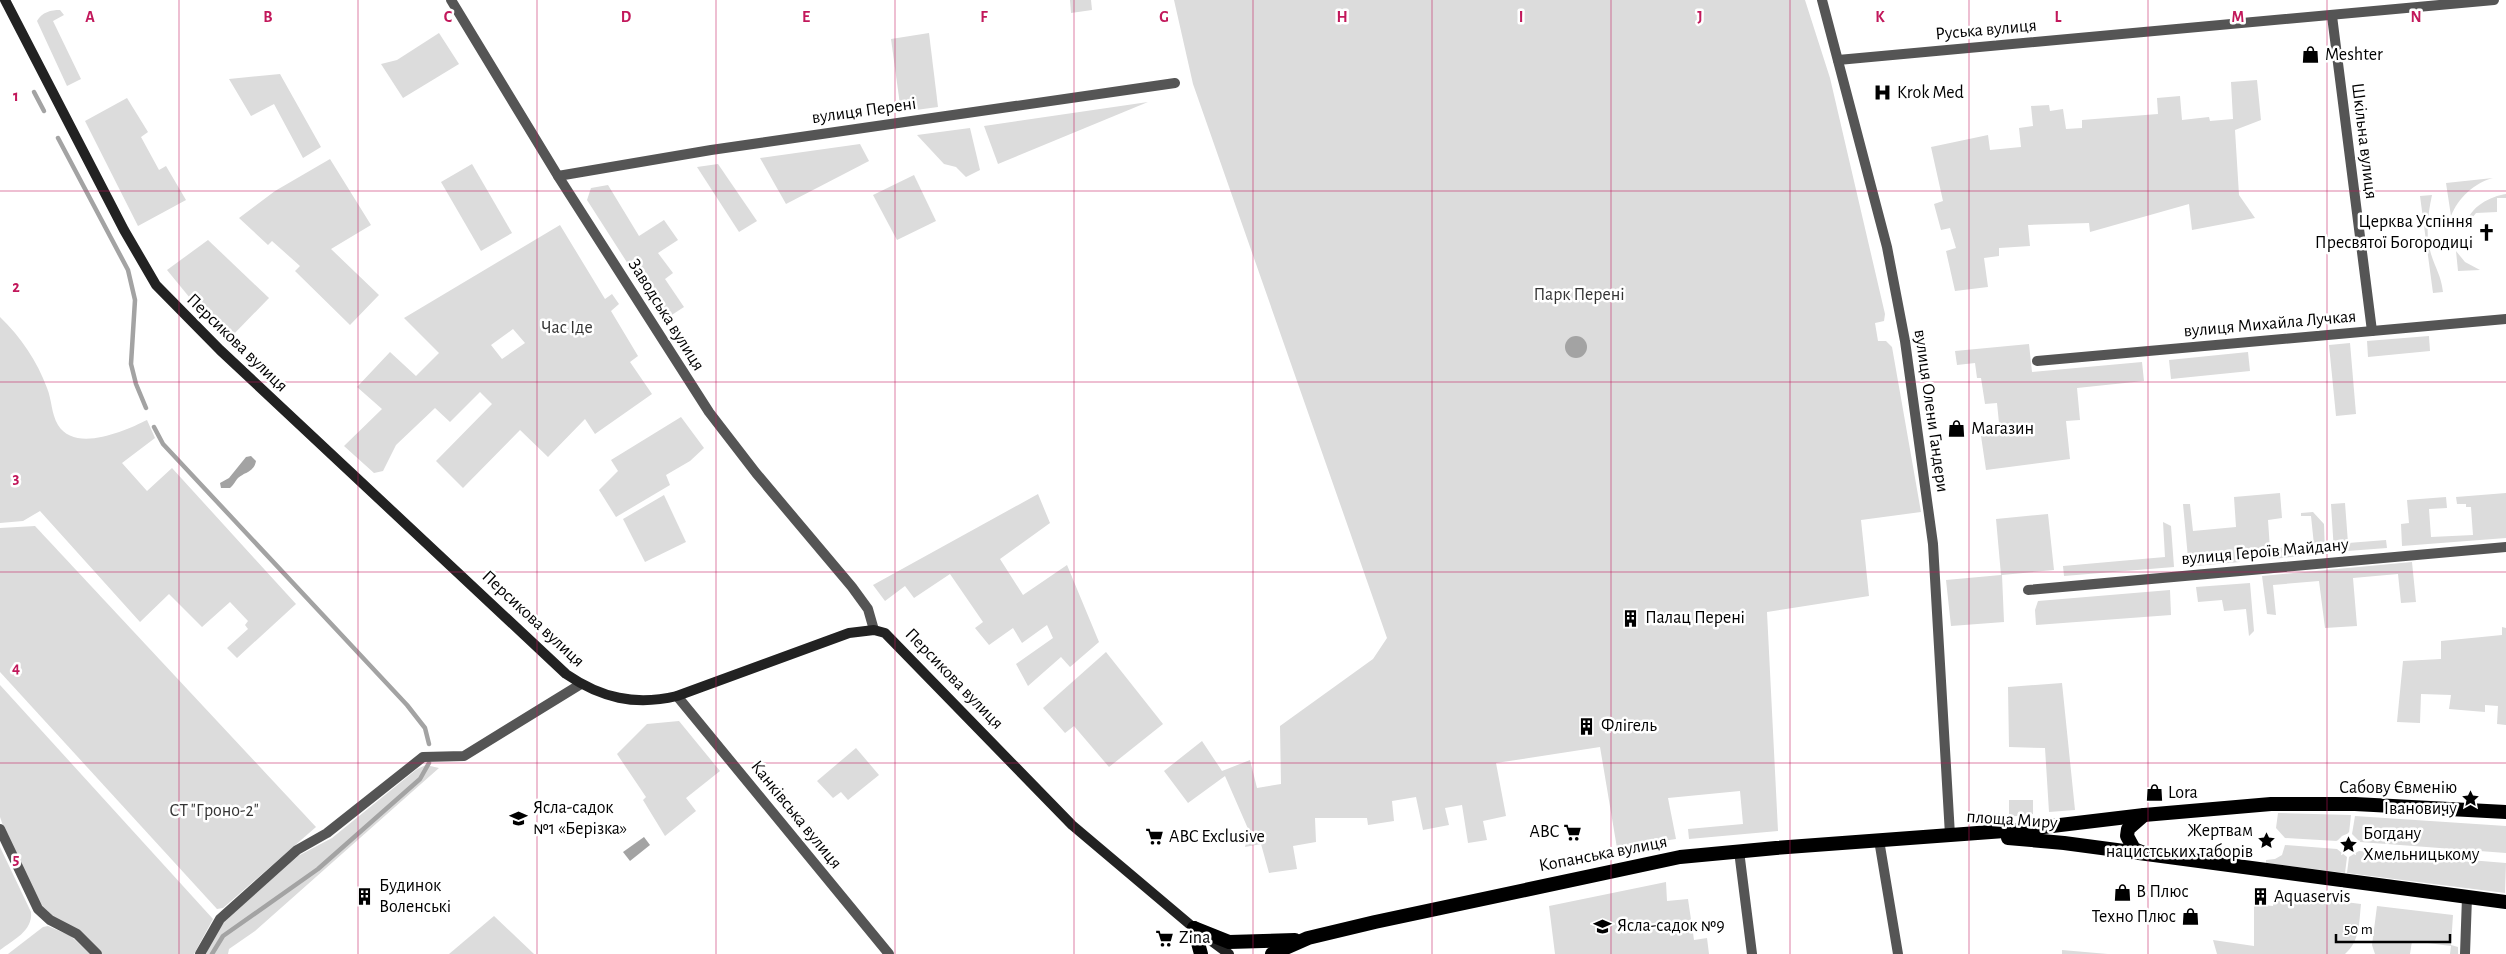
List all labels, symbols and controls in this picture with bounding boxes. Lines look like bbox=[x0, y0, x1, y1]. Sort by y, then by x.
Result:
text: A bbox=[85, 9, 95, 25]
text: B bbox=[263, 9, 273, 25]
text: C bbox=[444, 9, 453, 25]
text: D bbox=[621, 9, 632, 25]
text: E bbox=[802, 9, 810, 25]
text: F bbox=[980, 9, 988, 25]
text: G bbox=[1159, 9, 1169, 25]
text: H bbox=[1336, 9, 1348, 25]
text: I bbox=[1519, 9, 1523, 25]
text: J bbox=[1697, 9, 1703, 25]
text: K bbox=[1875, 9, 1885, 25]
text: L bbox=[2055, 9, 2062, 25]
text: M bbox=[2232, 9, 2244, 25]
text: N bbox=[2410, 9, 2422, 25]
street label: Руська вулиця bbox=[1934, 17, 2038, 43]
shop icon: Meshter bbox=[2301, 45, 2321, 65]
place label: Meshter bbox=[2325, 46, 2383, 64]
street label: Шкільна вулиця bbox=[2348, 82, 2380, 200]
hospital icon: Krok Med bbox=[1873, 83, 1893, 103]
place label: Krok Med bbox=[1897, 84, 1964, 102]
text: 1 bbox=[13, 88, 19, 104]
street label: вулиця Перені bbox=[811, 95, 917, 127]
place label: Церква Успіння Пресвятої Богородиці bbox=[2315, 213, 2473, 252]
church icon: Церква Успіння Пресвятої Богородиці bbox=[2477, 222, 2497, 242]
street label: Заводська вулиця bbox=[624, 256, 708, 374]
text: 2 bbox=[12, 279, 20, 295]
park label: Парк Перені bbox=[1533, 286, 1625, 304]
street label: Персикова вулиця bbox=[183, 290, 291, 396]
street label: вулиця Михайла Лучкая bbox=[2183, 307, 2357, 341]
park label: Час Іде bbox=[541, 319, 593, 337]
street label: вулиця Олени Гандери bbox=[1911, 328, 1951, 494]
shop icon: Магазин bbox=[1947, 419, 1967, 439]
place label: Магазин bbox=[1971, 420, 2034, 438]
text: 3 bbox=[13, 470, 20, 486]
street label: вулиця Героїв Майдану bbox=[2181, 536, 2350, 568]
street label: Персикова вулиця bbox=[478, 567, 588, 671]
building icon: Палац Перені bbox=[1621, 608, 1641, 628]
place label: Палац Перені bbox=[1645, 609, 1745, 627]
street label: Персикова вулиця bbox=[901, 625, 1007, 733]
text: 4 bbox=[12, 660, 20, 676]
building icon: Флігель bbox=[1577, 716, 1597, 736]
place label: Флігель bbox=[1601, 717, 1657, 735]
street label: Канківська вулиця bbox=[747, 757, 845, 873]
place label: Сабову Євменію Івановичу bbox=[2339, 778, 2457, 818]
shop icon: Lora bbox=[2144, 783, 2164, 803]
place label: Lora bbox=[2168, 784, 2198, 802]
place icon: Сабову Євменію Івановичу bbox=[2461, 788, 2481, 808]
place label: Ясла-садок №1 «Берізка» bbox=[533, 799, 627, 838]
park label: СТ "Гроно-2" bbox=[169, 802, 259, 820]
school or university icon: Ясла-садок №1 «Берізка» bbox=[509, 808, 529, 828]
street label: площа Миру bbox=[1966, 808, 2059, 832]
supermarket icon: ABC bbox=[1563, 822, 1583, 842]
place label: Жертвам нацистських таборів bbox=[2106, 822, 2253, 861]
place label: ABC bbox=[1530, 823, 1559, 841]
place label: Богдану Хмельницькому bbox=[2363, 825, 2480, 864]
supermarket icon: ABC Exclusive bbox=[1145, 827, 1165, 847]
place label: ABC Exclusive bbox=[1169, 828, 1265, 846]
place icon: Жертвам нацистських таборів bbox=[2257, 831, 2277, 851]
street label: Копанська вулиця bbox=[1537, 833, 1669, 875]
place icon: Богдану Хмельницькому bbox=[2339, 834, 2359, 854]
text: 5 bbox=[13, 851, 20, 867]
place label: Будинок Воленські bbox=[379, 877, 451, 916]
shop icon: В Плюс bbox=[2112, 882, 2132, 902]
place label: В Плюс bbox=[2136, 883, 2189, 901]
building icon: Будинок Воленські bbox=[355, 886, 375, 906]
building icon: Aquaservis bbox=[2250, 887, 2270, 907]
place label: Aquaservis bbox=[2274, 888, 2350, 906]
shop icon: Техно Плюс bbox=[2180, 907, 2200, 927]
place label: Техно Плюс bbox=[2092, 908, 2176, 926]
scale bar bbox=[2336, 912, 2450, 944]
school or university icon: Ясла-садок №9 bbox=[1593, 916, 1613, 936]
place label: Ясла-садок №9 bbox=[1617, 917, 1725, 935]
text: 50 m bbox=[2344, 922, 2373, 937]
supermarket icon: Zina bbox=[1155, 928, 1175, 948]
place label: Zina bbox=[1179, 929, 1210, 947]

